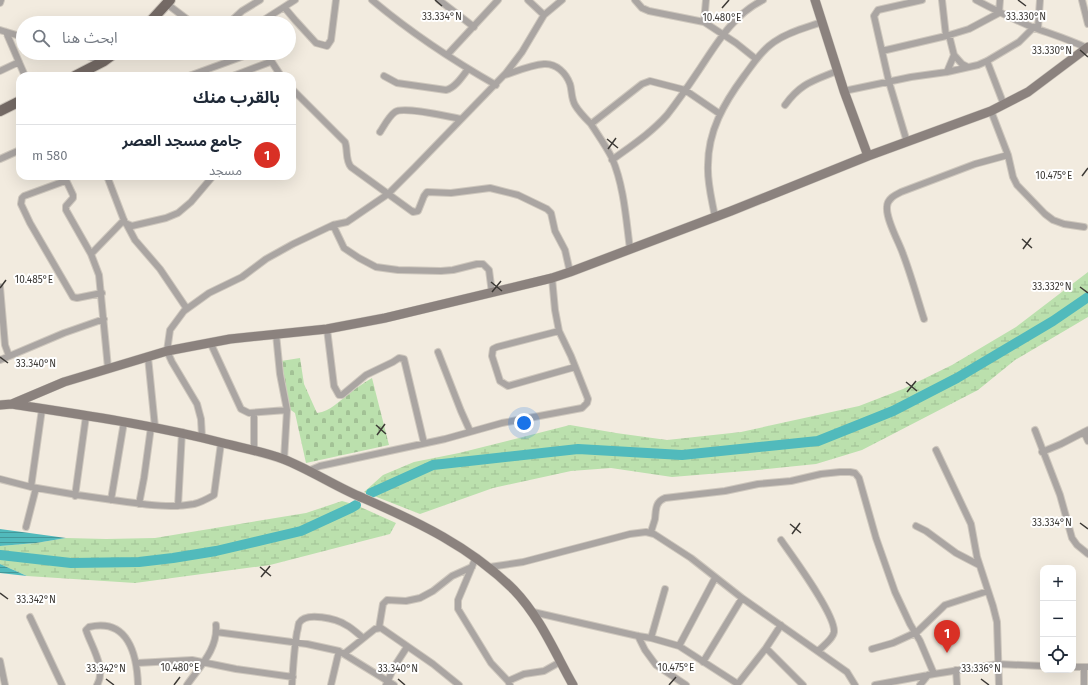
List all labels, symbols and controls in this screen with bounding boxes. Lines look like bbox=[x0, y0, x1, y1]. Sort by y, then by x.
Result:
text: 33.334°N bbox=[422, 11, 462, 23]
text: 33.330°N bbox=[1006, 11, 1046, 23]
text: 10.480°E bbox=[703, 12, 741, 24]
search box bbox=[16, 16, 296, 60]
icon: search bbox=[30, 27, 52, 49]
text: ابحث هنا bbox=[62, 29, 118, 47]
text: 33.330°N bbox=[1032, 45, 1072, 57]
text: بالقرب منك bbox=[193, 87, 280, 108]
text: جامع مسجد العصر bbox=[122, 132, 242, 150]
text: 580 m bbox=[32, 148, 68, 163]
text: 1 bbox=[264, 148, 270, 163]
text: مسجد bbox=[209, 163, 242, 178]
text: 10.475°E bbox=[1036, 170, 1072, 182]
text: 10.485°E bbox=[15, 274, 53, 286]
text: 33.332°N bbox=[1032, 281, 1072, 293]
text: 33.340°N bbox=[16, 358, 56, 370]
your location bbox=[514, 413, 534, 433]
text: 33.334°N bbox=[1032, 517, 1072, 529]
map controls bbox=[1040, 565, 1076, 673]
button: + bbox=[1040, 565, 1076, 601]
text: 33.342°N bbox=[16, 594, 56, 606]
button: − bbox=[1040, 601, 1076, 637]
pin: 1 bbox=[934, 620, 960, 653]
button: locate bbox=[1040, 637, 1076, 673]
text: 10.480°E bbox=[161, 662, 199, 674]
text: 10.475°E bbox=[658, 662, 694, 674]
text: 33.342°N bbox=[86, 663, 126, 675]
text: 33.340°N bbox=[378, 663, 418, 675]
text: 33.336°N bbox=[961, 663, 1001, 675]

